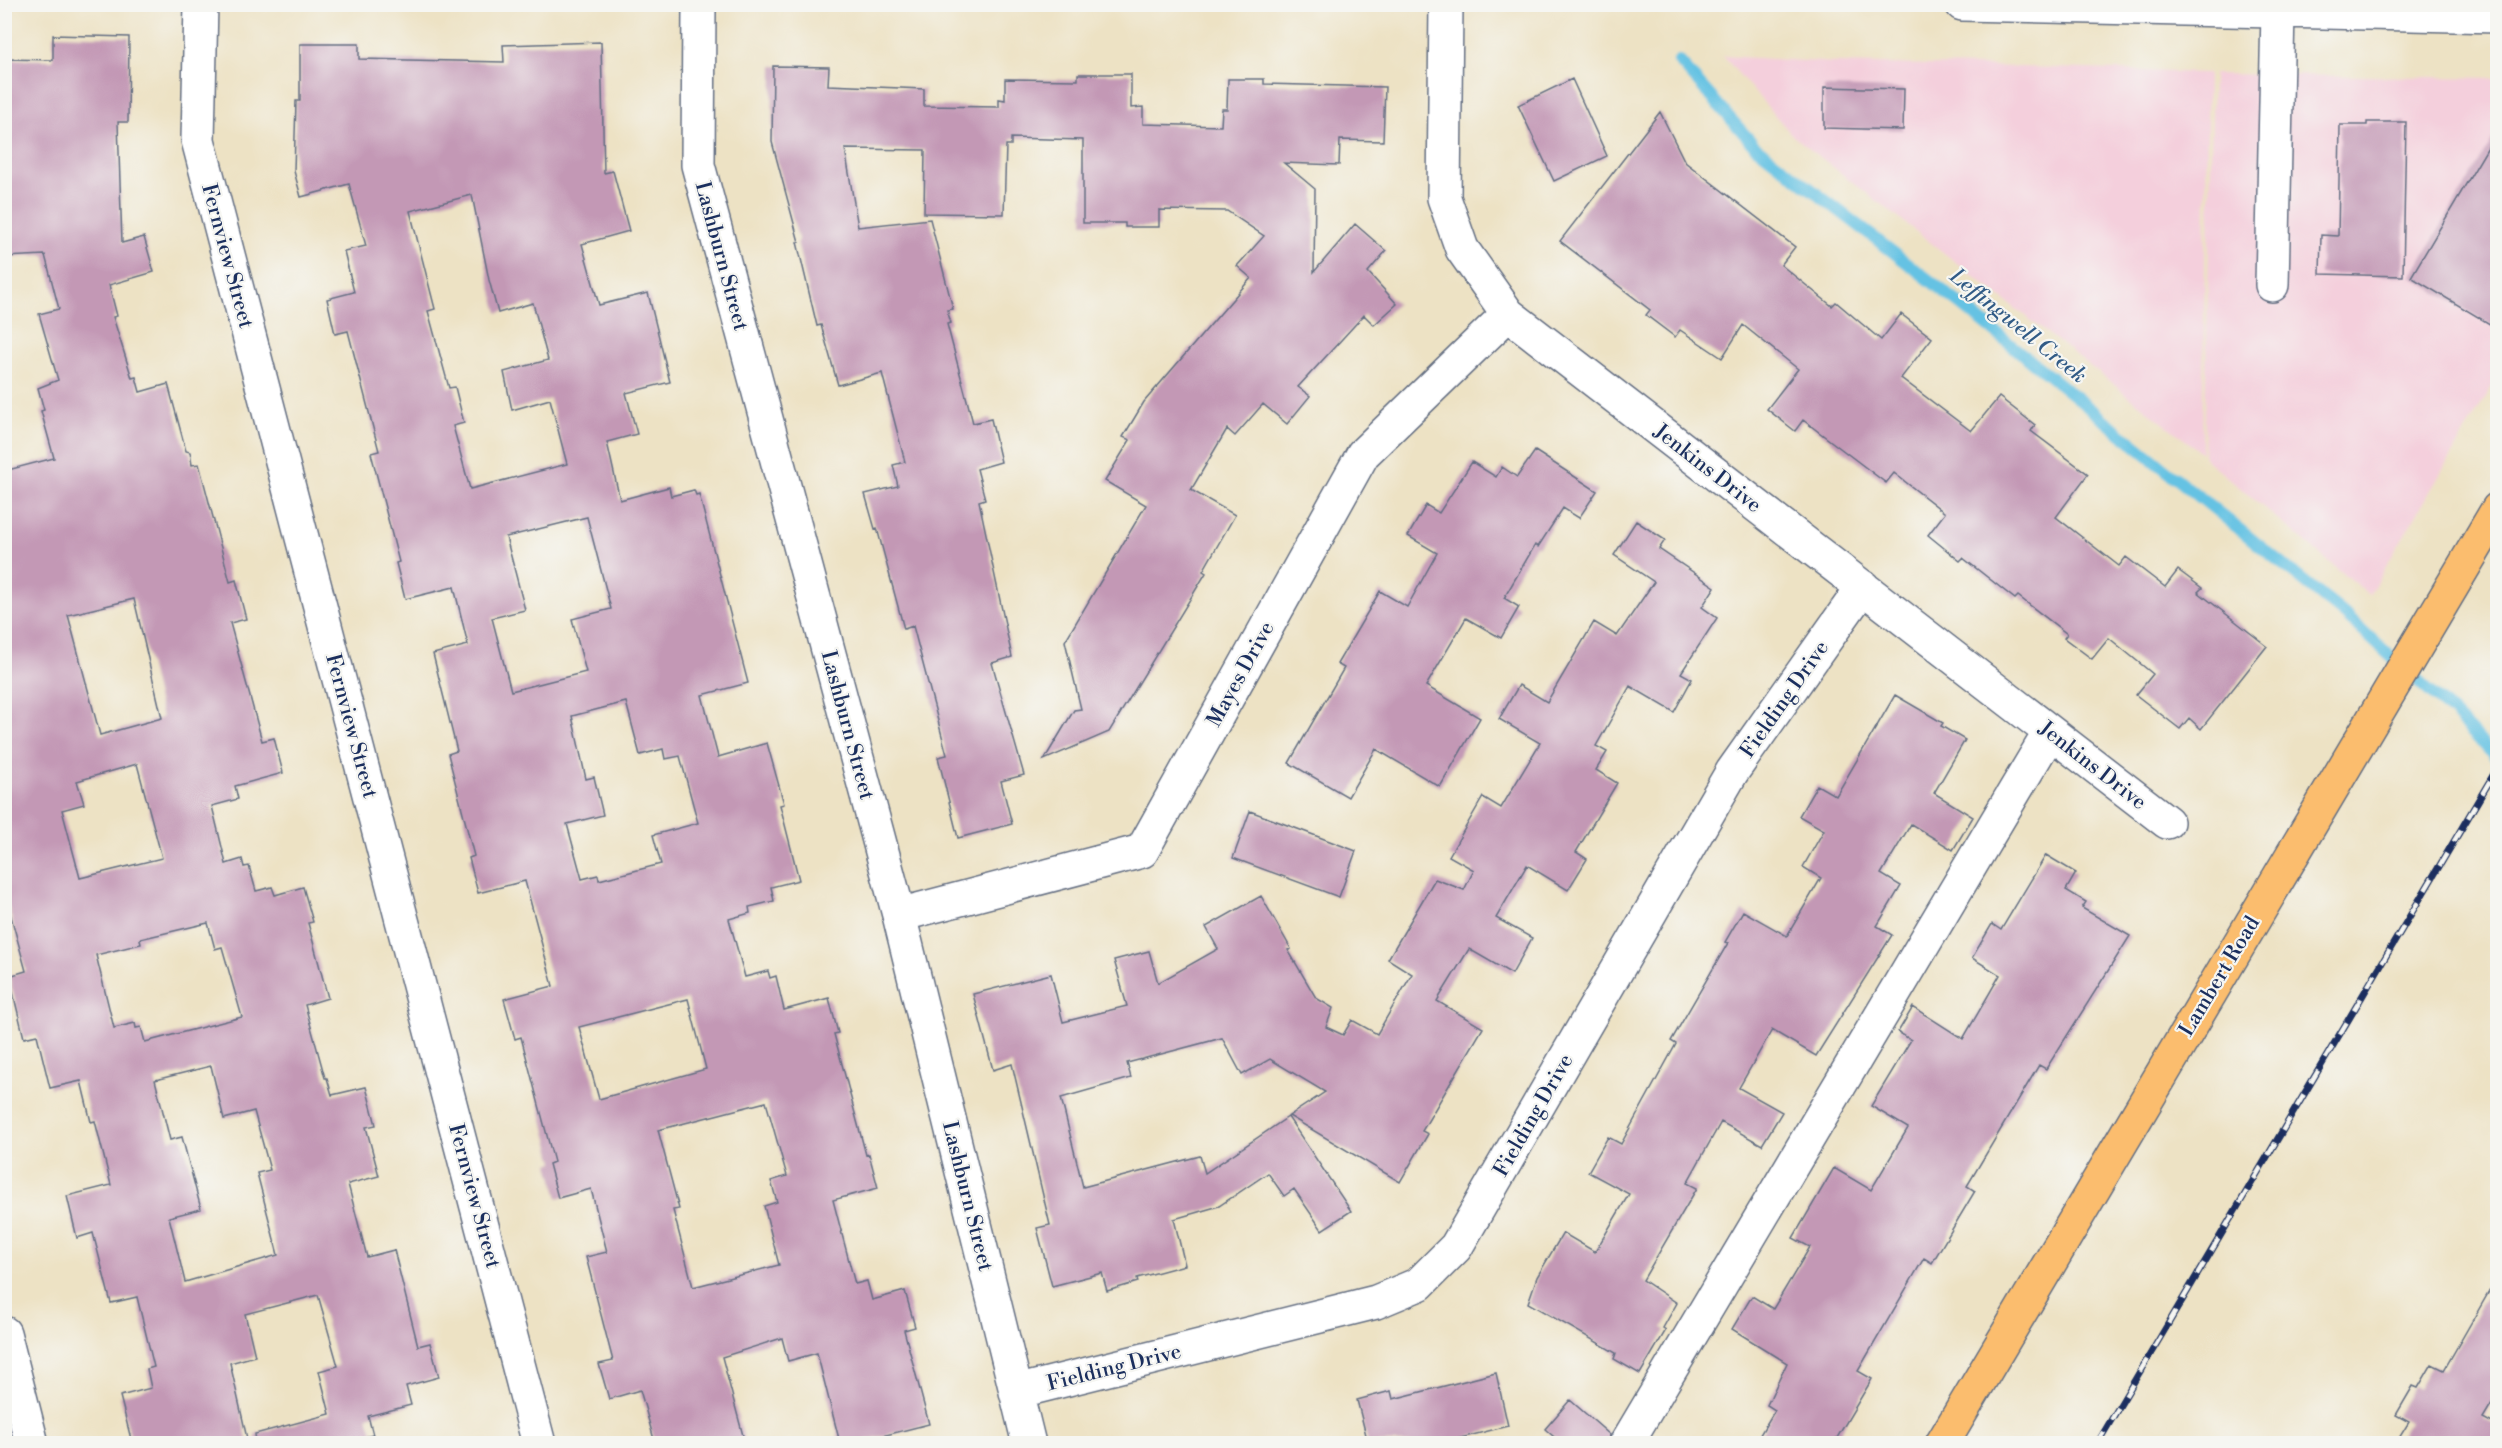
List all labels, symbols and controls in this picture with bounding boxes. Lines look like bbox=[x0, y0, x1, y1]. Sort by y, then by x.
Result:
street label: Lashburn Street bbox=[689, 179, 754, 334]
street label: Fernview Street bbox=[195, 181, 259, 332]
water label: Leffingwell Creek bbox=[1944, 262, 2092, 389]
street label: Jenkins Drive bbox=[1648, 418, 1766, 519]
street label: Mayes Drive bbox=[1201, 617, 1280, 732]
street label: Fielding Drive bbox=[1735, 636, 1835, 763]
street label: Lashburn Street bbox=[815, 648, 880, 803]
street label: Fernview Street bbox=[319, 651, 383, 802]
street label: Jenkins Drive bbox=[2033, 715, 2151, 816]
street label: Lambert Road bbox=[2174, 912, 2266, 1041]
street label: Fielding Drive bbox=[1488, 1050, 1579, 1181]
street label: Lashburn Street bbox=[936, 1119, 998, 1274]
street label: Fernview Street bbox=[442, 1121, 506, 1272]
street label: Fielding Drive bbox=[1044, 1339, 1184, 1397]

